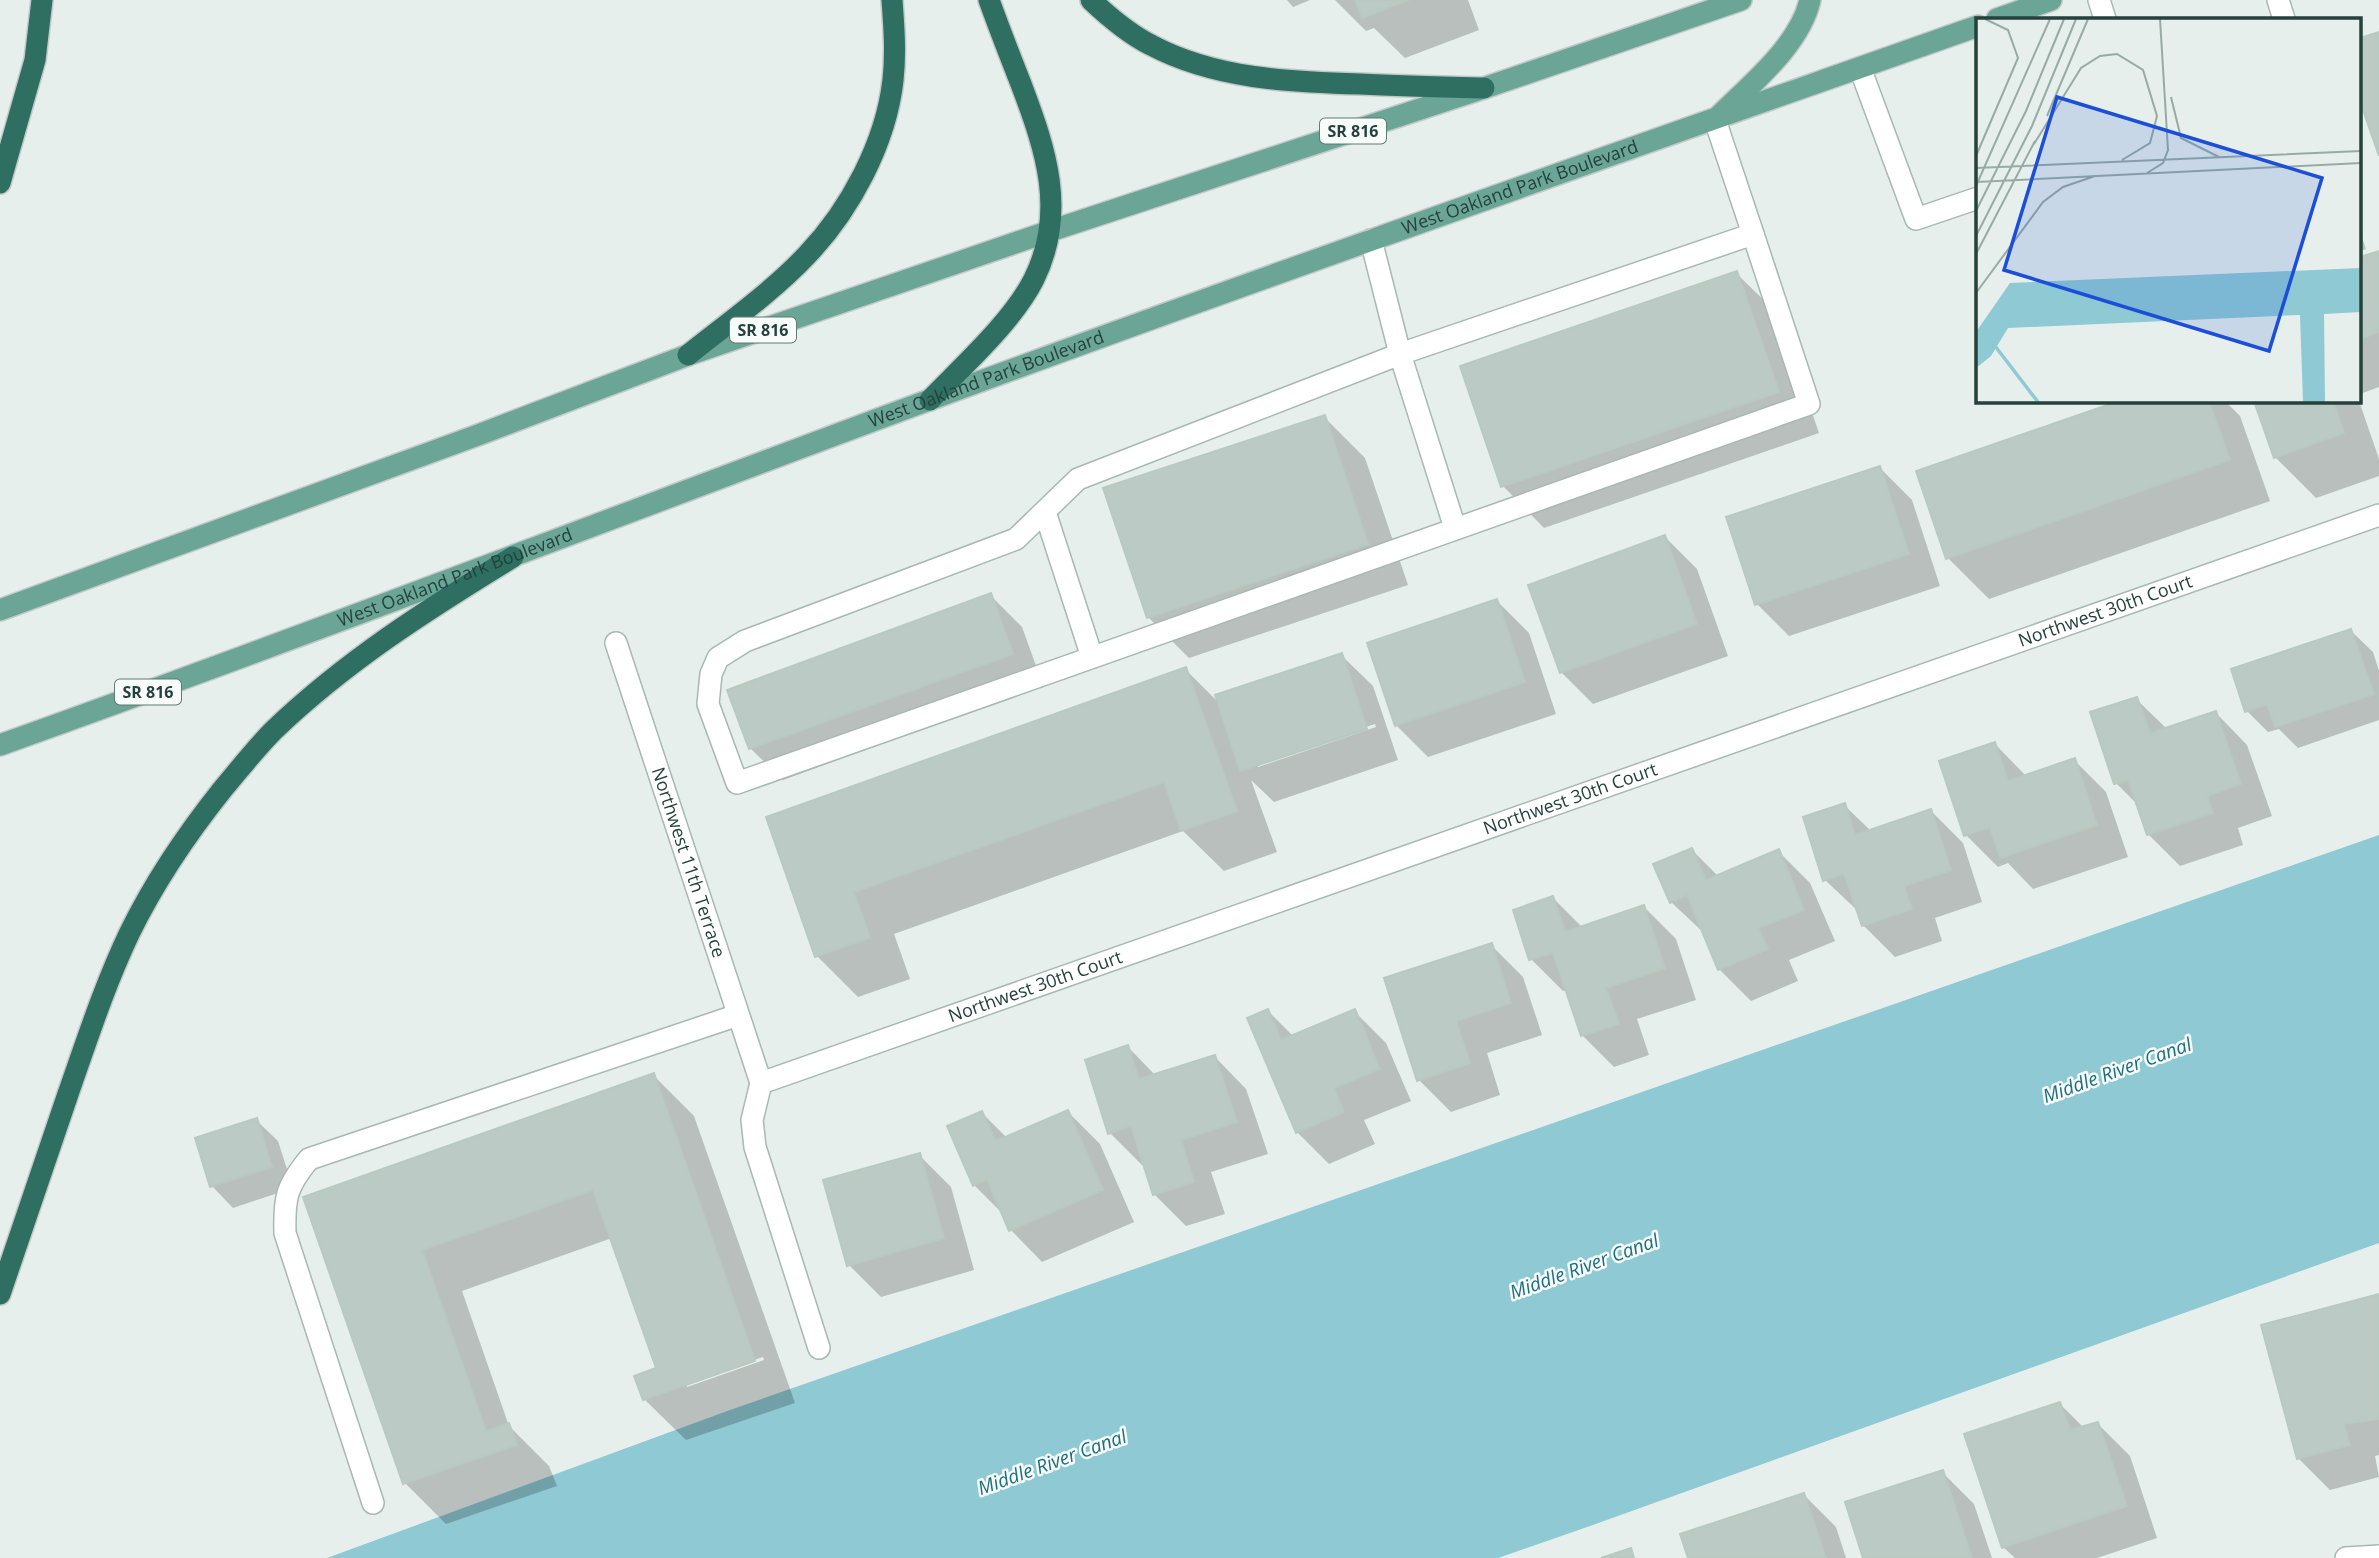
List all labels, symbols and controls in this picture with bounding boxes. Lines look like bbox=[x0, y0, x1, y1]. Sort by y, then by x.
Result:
inset map bbox=[1976, 18, 2362, 402]
road number: SR 816 bbox=[1320, 119, 1386, 144]
street label: West Oakland Park Boulevard bbox=[1398, 134, 1641, 239]
road number: SR 816 bbox=[730, 318, 796, 342]
street label: West Oakland Park Boulevard bbox=[865, 324, 1107, 433]
street label: West Oakland Park Boulevard bbox=[334, 522, 576, 632]
street label: Northwest 30th Court bbox=[2015, 569, 2195, 652]
road number: SR 816 bbox=[115, 680, 181, 705]
street label: Northwest 30th Court bbox=[1480, 756, 1660, 840]
street label: Northwest 11th Terrace bbox=[647, 764, 732, 960]
street label: Northwest 30th Court bbox=[945, 944, 1125, 1027]
water label: Middle River Canal bbox=[2039, 1031, 2196, 1109]
water label: Middle River Canal bbox=[1506, 1227, 1663, 1305]
water label: Middle River Canal bbox=[974, 1423, 1131, 1501]

